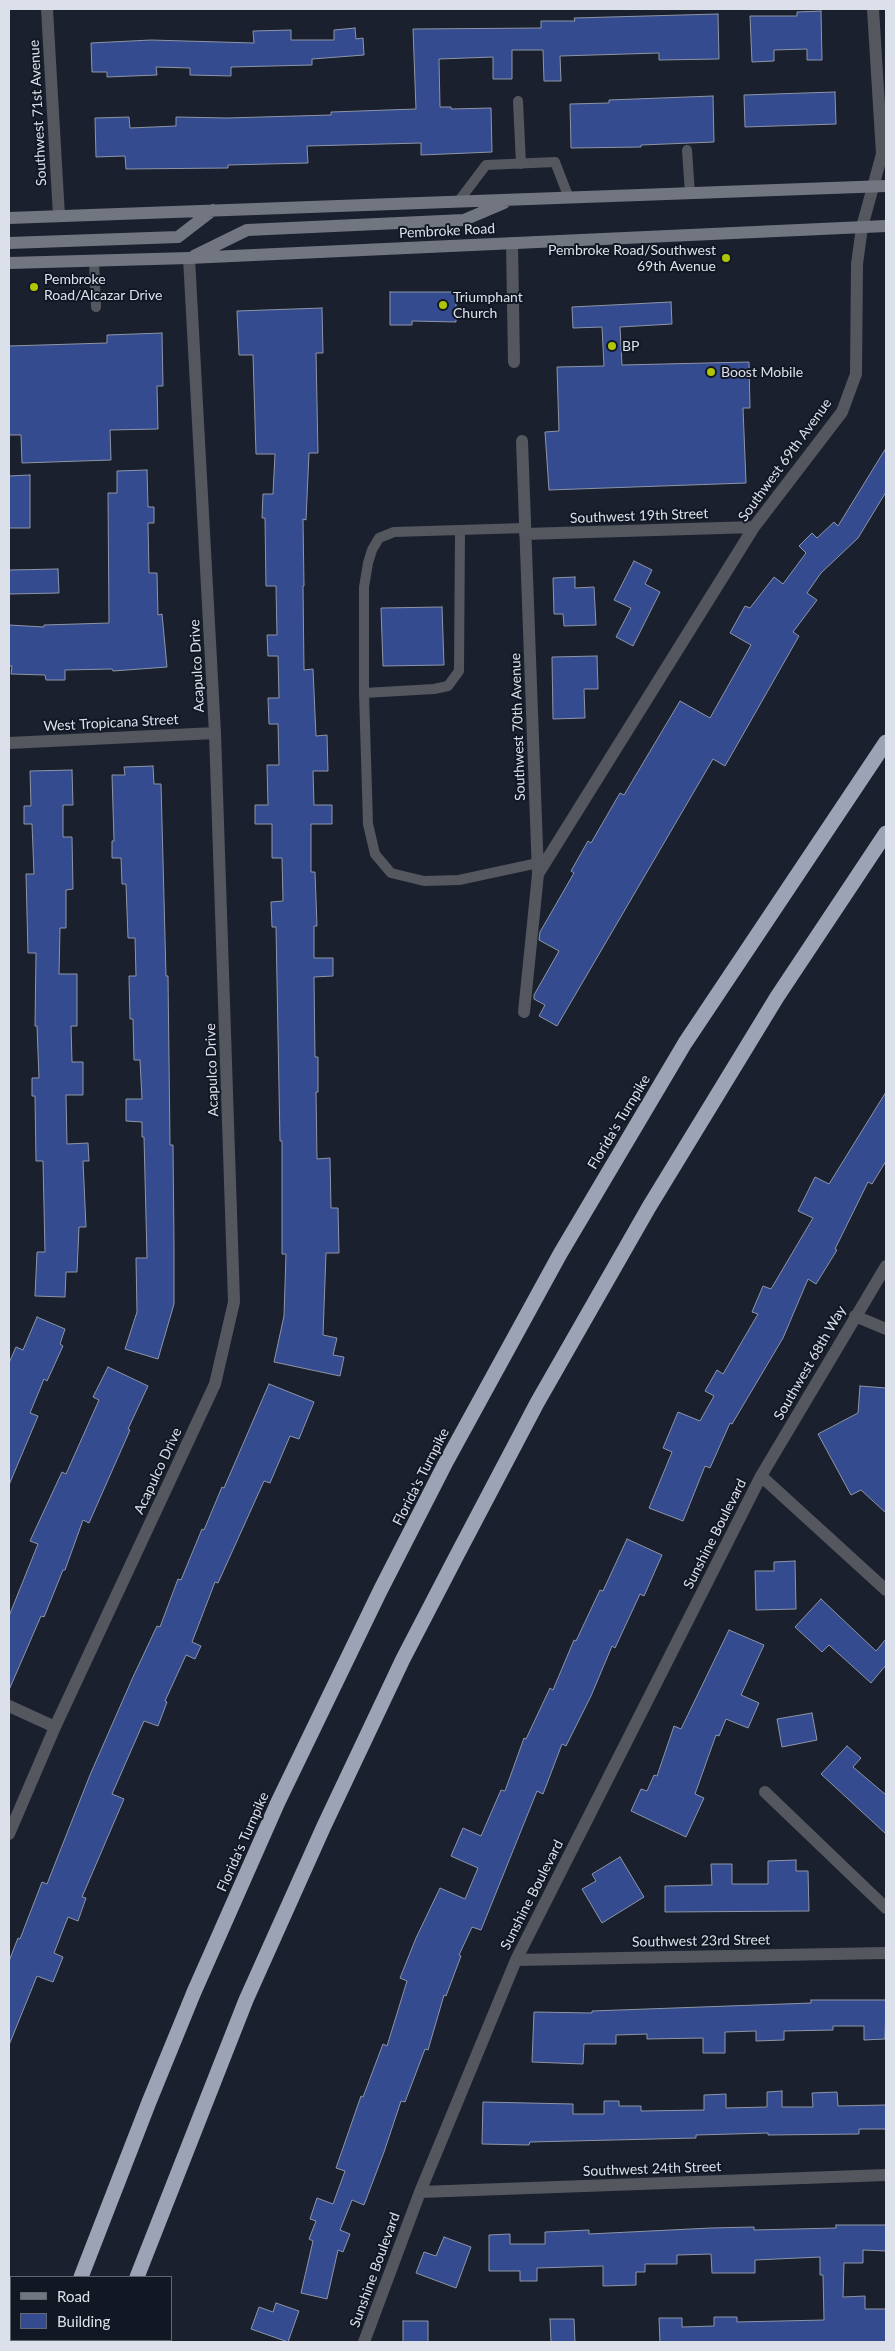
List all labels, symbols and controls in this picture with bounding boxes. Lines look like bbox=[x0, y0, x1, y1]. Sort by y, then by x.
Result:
street label: Southwest 71st Avenue bbox=[26, 40, 50, 186]
street label: Pembroke Road bbox=[398, 220, 496, 242]
place label: Pembroke Road/Southwest 69th Avenue bbox=[548, 242, 716, 274]
marker: Pembroke Road/Southwest 69th Avenue bbox=[720, 252, 732, 264]
place label: Pembroke Road/Alcazar Drive bbox=[44, 271, 162, 304]
marker: Pembroke Road/Alcazar Drive bbox=[28, 281, 40, 293]
place label: Triumphant Church bbox=[453, 289, 523, 322]
marker: Triumphant Church bbox=[437, 299, 449, 311]
place label: BP bbox=[622, 338, 639, 354]
marker: BP bbox=[606, 340, 618, 352]
place label: Boost Mobile bbox=[721, 364, 803, 380]
marker: Boost Mobile bbox=[705, 366, 717, 378]
street label: Southwest 69th Avenue bbox=[735, 395, 835, 525]
street label: Southwest 19th Street bbox=[569, 505, 709, 527]
street label: Acapulco Drive bbox=[186, 619, 208, 713]
street label: Southwest 70th Avenue bbox=[507, 653, 529, 801]
street label: West Tropicana Street bbox=[43, 711, 179, 735]
street label: Acapulco Drive bbox=[202, 1023, 222, 1117]
street label: Florida's Turnpike bbox=[584, 1072, 654, 1172]
street label: Southwest 68th Way bbox=[770, 1303, 850, 1423]
street label: Acapulco Drive bbox=[131, 1425, 185, 1517]
street label: Florida's Turnpike bbox=[389, 1425, 453, 1529]
street label: Sunshine Boulevard bbox=[680, 1476, 750, 1592]
street label: Florida's Turnpike bbox=[213, 1790, 273, 1894]
street label: Sunshine Boulevard bbox=[497, 1837, 567, 1953]
street label: Southwest 23rd Street bbox=[632, 1931, 770, 1951]
street label: Southwest 24th Street bbox=[582, 2158, 722, 2180]
street label: Sunshine Boulevard bbox=[346, 2210, 404, 2330]
legend bbox=[10, 2276, 172, 2341]
text: Road bbox=[57, 2287, 90, 2305]
text: Building bbox=[57, 2312, 110, 2330]

